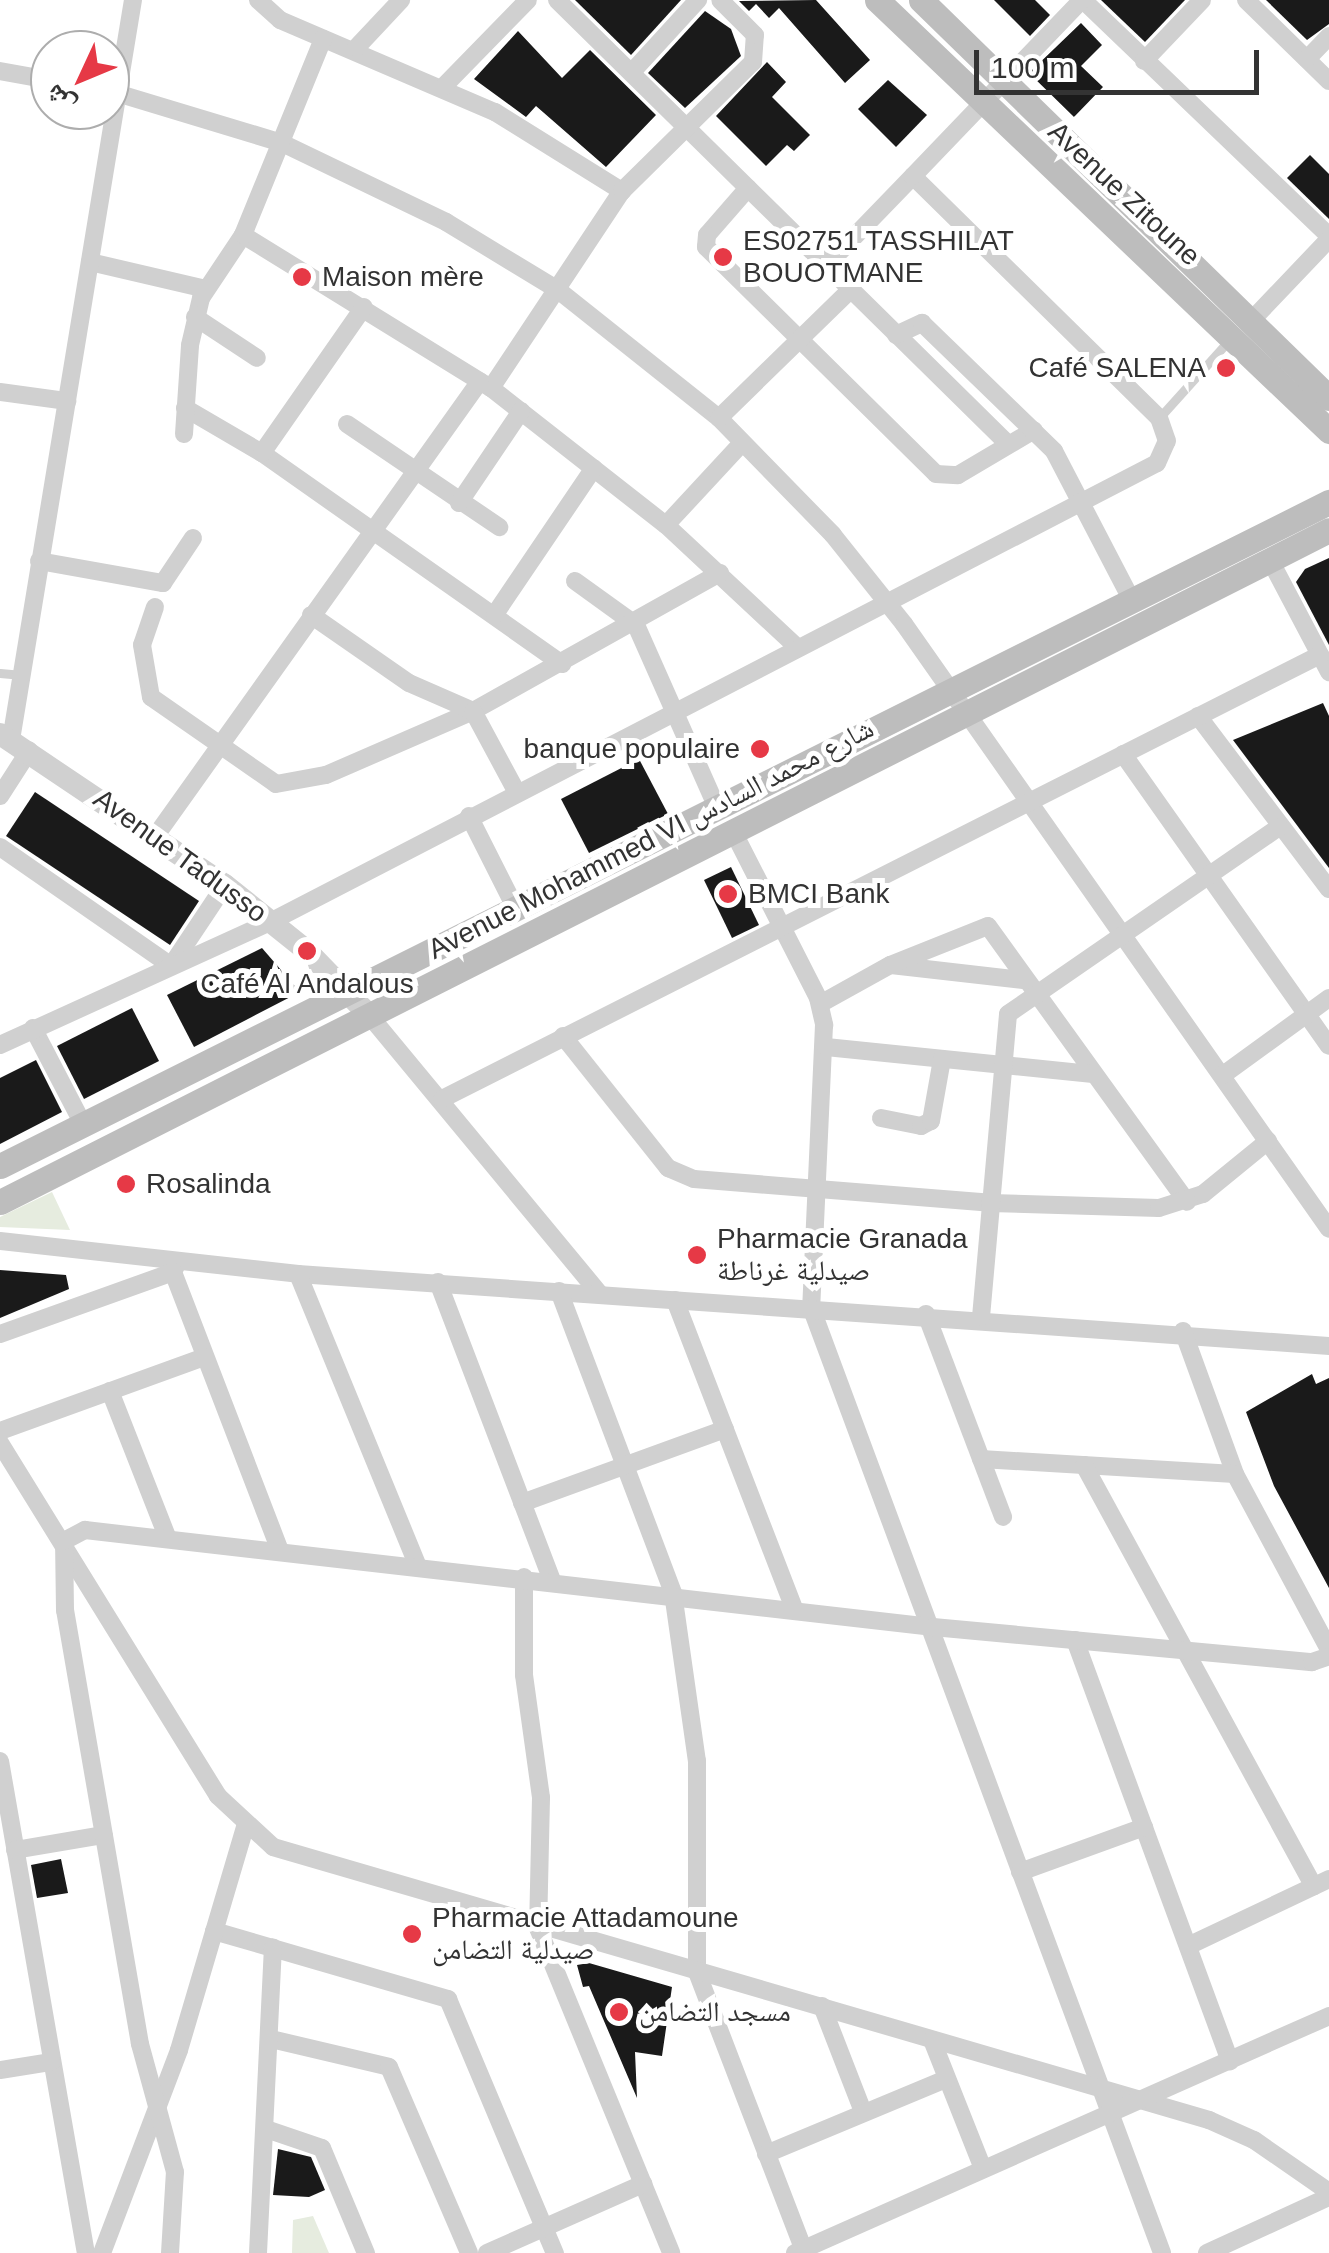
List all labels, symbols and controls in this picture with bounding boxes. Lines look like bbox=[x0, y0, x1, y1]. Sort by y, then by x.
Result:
north arrow bbox=[30, 30, 130, 130]
scale bar bbox=[979, 30, 1264, 92]
text: 100 m bbox=[991, 51, 1074, 84]
text: ش bbox=[38, 78, 81, 121]
street label: Avenue Zitoune bbox=[1041, 115, 1207, 273]
place label: ES02751 TASSHILAT BOUOTMANE bbox=[743, 224, 1014, 290]
marker: ES02751 TASSHILAT BOUOTMANE bbox=[712, 246, 734, 268]
place label: Maison mère bbox=[322, 260, 484, 294]
marker: Maison mère bbox=[291, 266, 313, 288]
place label: Café SALENA bbox=[1029, 351, 1206, 385]
marker: Café SALENA bbox=[1215, 357, 1237, 379]
street label: Avenue Mohammed VI شارع محمد السادس bbox=[423, 712, 879, 966]
place label: banque populaire bbox=[524, 732, 740, 766]
marker: banque populaire bbox=[749, 738, 771, 760]
street label: Avenue Tadusso bbox=[87, 782, 273, 930]
place label: BMCI Bank bbox=[748, 877, 890, 911]
marker: BMCI Bank bbox=[717, 883, 739, 905]
marker: Café Al Andalous bbox=[296, 940, 318, 962]
place label: Café Al Andalous bbox=[199, 967, 415, 1001]
place label: Rosalinda bbox=[146, 1167, 271, 1201]
marker: Rosalinda bbox=[115, 1173, 137, 1195]
place label: Pharmacie Granada صيدلية غرناطة bbox=[717, 1222, 968, 1288]
marker: Pharmacie Granada صيدلية غرناطة bbox=[686, 1244, 708, 1266]
place label: Pharmacie Attadamoune صيدلية التضامن bbox=[432, 1901, 740, 1967]
marker: Pharmacie Attadamoune صيدلية التضامن bbox=[401, 1923, 423, 1945]
place label: مسجد التضامن bbox=[639, 1995, 791, 2029]
marker: مسجد التضامن bbox=[608, 2001, 630, 2023]

